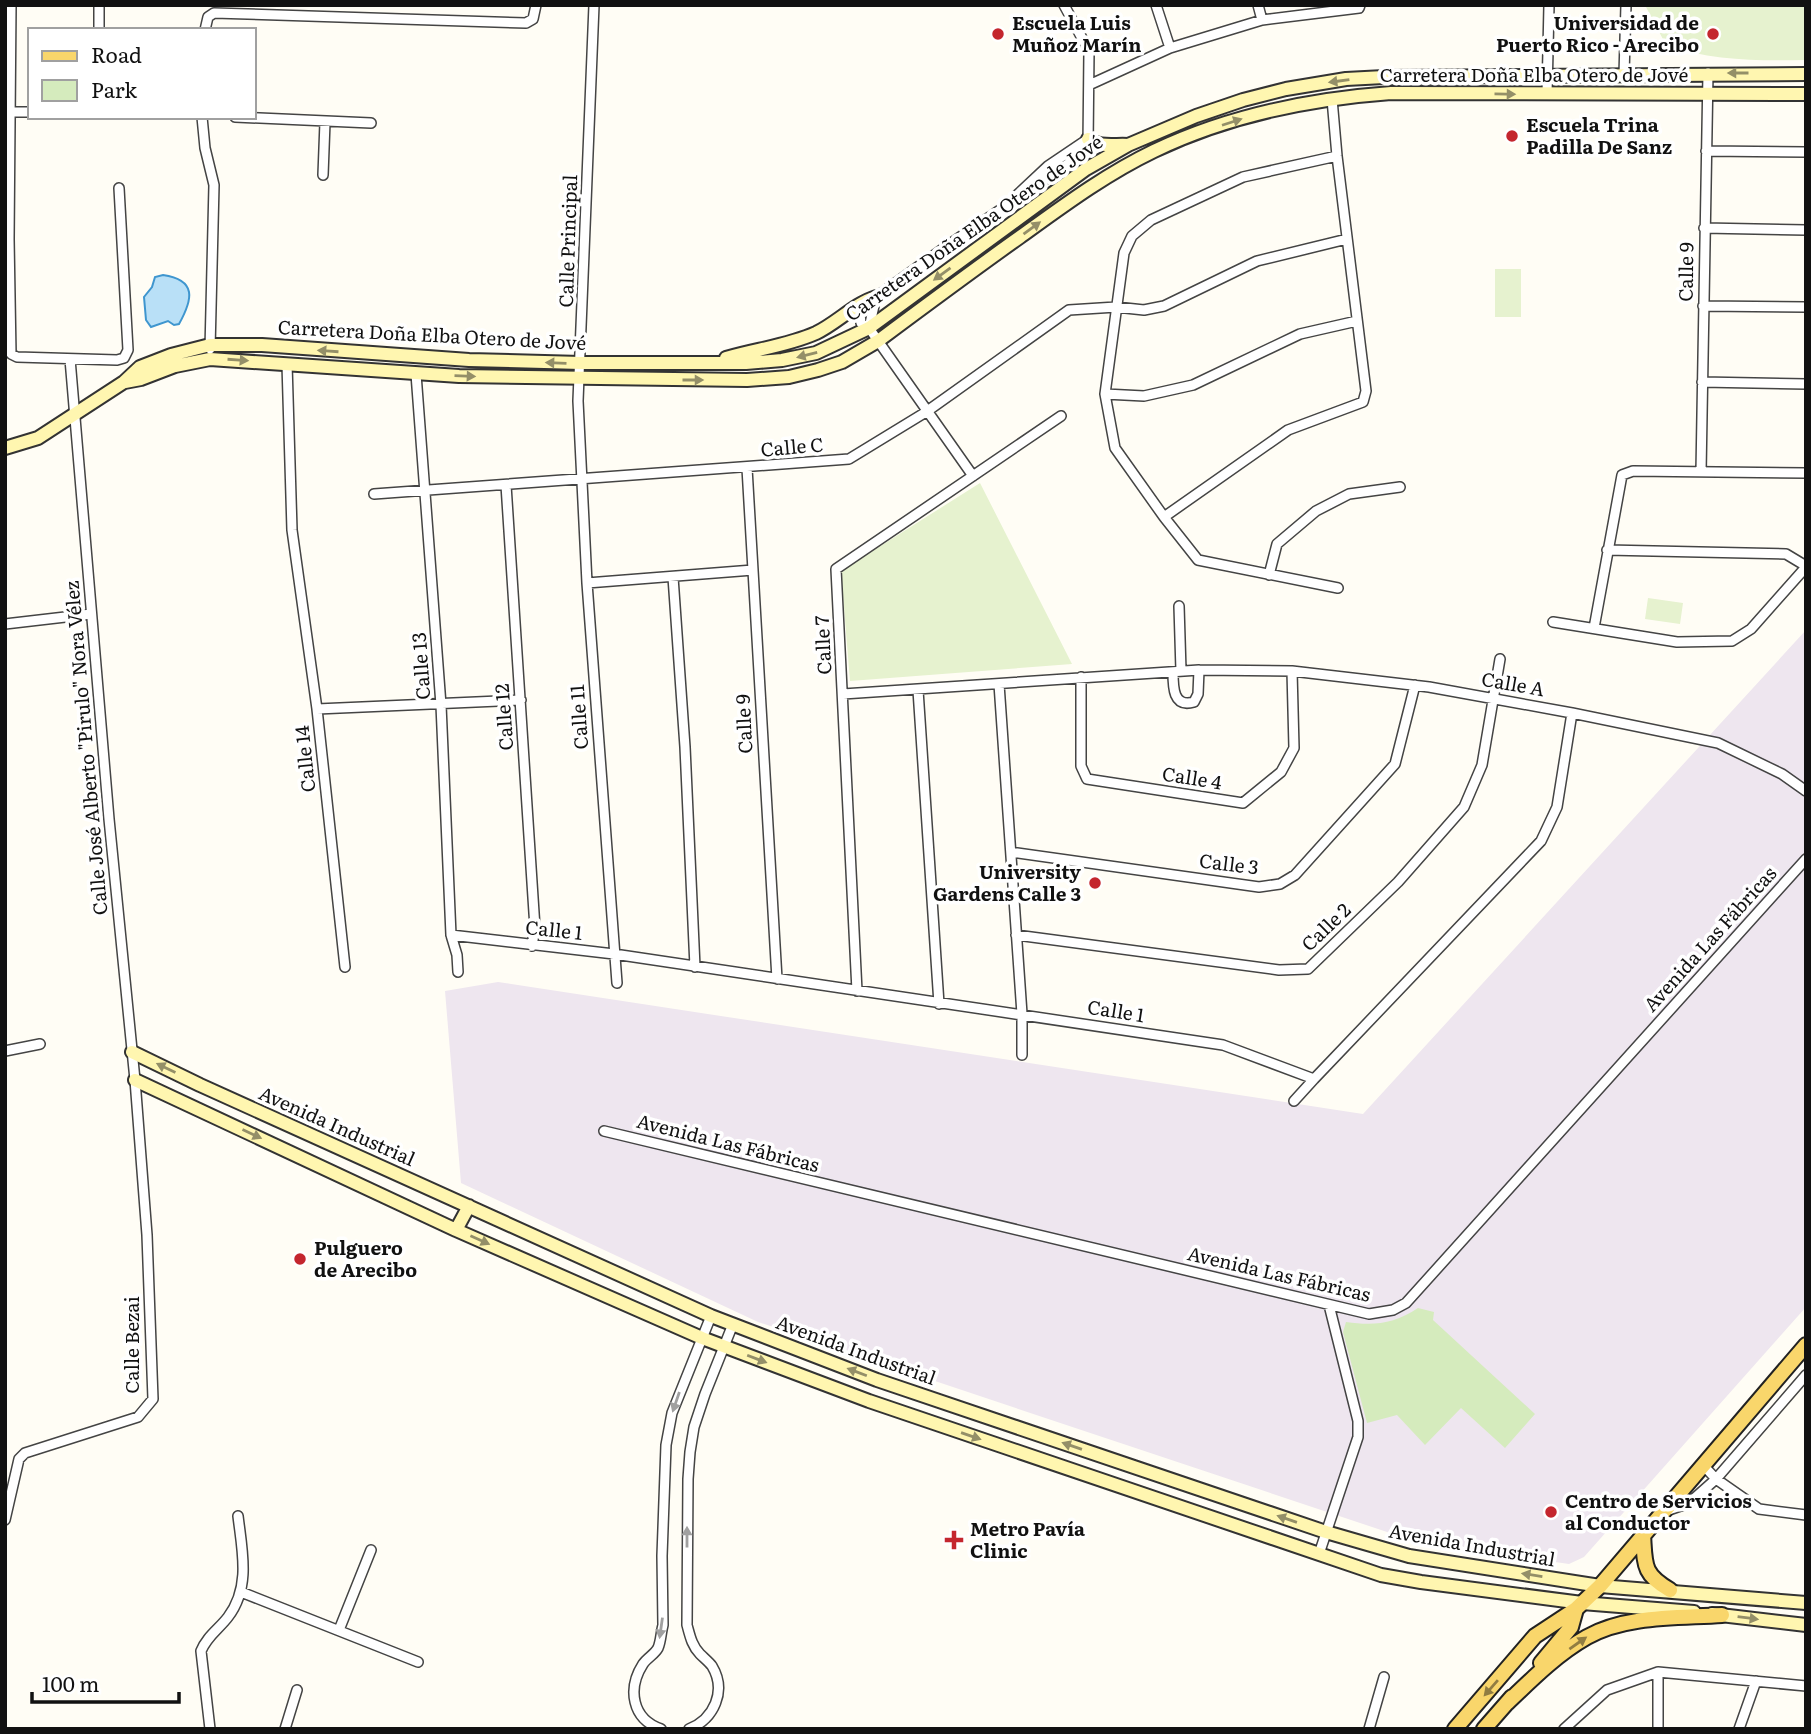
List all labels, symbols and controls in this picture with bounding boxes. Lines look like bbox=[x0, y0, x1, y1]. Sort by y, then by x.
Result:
place label: Escuela Luis Muñoz Marín bbox=[1012, 8, 1141, 58]
place label: Universidad de Puerto Rico - Arecibo bbox=[1496, 8, 1699, 58]
marker: Escuela Luis Muñoz Marín bbox=[990, 26, 1006, 42]
marker: Universidad de Puerto Rico - Arecibo bbox=[1705, 26, 1721, 42]
legend bbox=[28, 28, 256, 119]
text: Road bbox=[91, 38, 142, 69]
street label: Carretera Doña Elba Otero de Jové bbox=[1380, 60, 1688, 88]
one-way arrow bbox=[1726, 67, 1748, 79]
text: Park bbox=[91, 73, 137, 104]
one-way arrow bbox=[1328, 76, 1350, 87]
one-way arrow bbox=[1494, 88, 1516, 100]
place label: Escuela Trina Padilla De Sanz bbox=[1526, 110, 1672, 160]
one-way arrow bbox=[1221, 116, 1242, 126]
street label: Carretera Doña Elba Otero de Jové bbox=[839, 127, 1108, 327]
marker: Escuela Trina Padilla De Sanz bbox=[1504, 128, 1520, 144]
street label: Calle Principal bbox=[551, 174, 583, 308]
one-way arrow bbox=[1023, 221, 1041, 235]
street label: Calle 9 bbox=[1670, 242, 1700, 302]
one-way arrow bbox=[933, 266, 951, 280]
street label: Carretera Doña Elba Otero de Jové bbox=[277, 312, 587, 356]
one-way arrow bbox=[317, 345, 339, 356]
one-way arrow bbox=[796, 349, 818, 360]
one-way arrow bbox=[227, 355, 249, 366]
one-way arrow bbox=[544, 357, 566, 368]
one-way arrow bbox=[454, 371, 476, 382]
one-way arrow bbox=[682, 374, 704, 386]
street label: Calle C bbox=[759, 429, 824, 463]
street label: Calle José Alberto "Pirulo" Nora Vélez bbox=[56, 580, 114, 916]
street label: Calle 7 bbox=[806, 614, 838, 675]
street label: Calle 13 bbox=[404, 631, 436, 701]
street label: Calle A bbox=[1479, 664, 1547, 702]
street label: Calle 12 bbox=[487, 683, 519, 751]
street label: Calle 11 bbox=[562, 683, 594, 750]
street label: Calle 9 bbox=[727, 694, 759, 754]
street label: Calle 14 bbox=[287, 724, 321, 794]
street label: Calle 4 bbox=[1160, 758, 1224, 796]
street label: Calle 3 bbox=[1198, 845, 1261, 881]
place label: University Gardens Calle 3 bbox=[933, 857, 1081, 907]
street label: Avenida Las Fábricas bbox=[1636, 859, 1783, 1017]
marker: University Gardens Calle 3 bbox=[1087, 875, 1103, 891]
street label: Calle 2 bbox=[1294, 896, 1356, 957]
street label: Calle 1 bbox=[524, 912, 584, 946]
street label: Calle 1 bbox=[1086, 992, 1147, 1028]
one-way arrow bbox=[156, 1063, 176, 1074]
street label: Avenida Industrial bbox=[255, 1078, 420, 1172]
street label: Avenida Las Fábricas bbox=[634, 1106, 823, 1178]
one-way arrow bbox=[241, 1129, 262, 1140]
place label: Pulguero de Arecibo bbox=[314, 1233, 417, 1283]
one-way arrow bbox=[470, 1234, 490, 1246]
street label: Avenida Las Fábricas bbox=[1185, 1238, 1374, 1308]
marker: Pulguero de Arecibo bbox=[292, 1251, 308, 1267]
street label: Calle Bezai bbox=[117, 1296, 145, 1394]
street label: Avenida Industrial bbox=[772, 1307, 940, 1391]
one-way arrow bbox=[746, 1354, 767, 1365]
one-way arrow bbox=[846, 1367, 867, 1378]
one-way arrow bbox=[670, 1391, 681, 1412]
one-way arrow bbox=[960, 1431, 981, 1442]
one-way arrow bbox=[1061, 1440, 1082, 1451]
place label: Centro de Servicios al Conductor bbox=[1565, 1486, 1752, 1536]
marker: Centro de Servicios al Conductor bbox=[1543, 1504, 1559, 1520]
one-way arrow bbox=[1277, 1513, 1298, 1524]
place label: Metro Pavía Clinic bbox=[970, 1514, 1085, 1564]
street label: Avenida Industrial bbox=[1387, 1516, 1558, 1572]
one-way arrow bbox=[681, 1526, 693, 1548]
marker: Metro Pavía Clinic bbox=[944, 1530, 964, 1550]
one-way arrow bbox=[1521, 1570, 1543, 1581]
one-way arrow bbox=[1737, 1613, 1759, 1624]
one-way arrow bbox=[656, 1617, 667, 1639]
one-way arrow bbox=[1569, 1636, 1587, 1650]
scale bar bbox=[32, 1660, 178, 1704]
text: 100 m bbox=[42, 1667, 99, 1698]
one-way arrow bbox=[1484, 1680, 1499, 1697]

